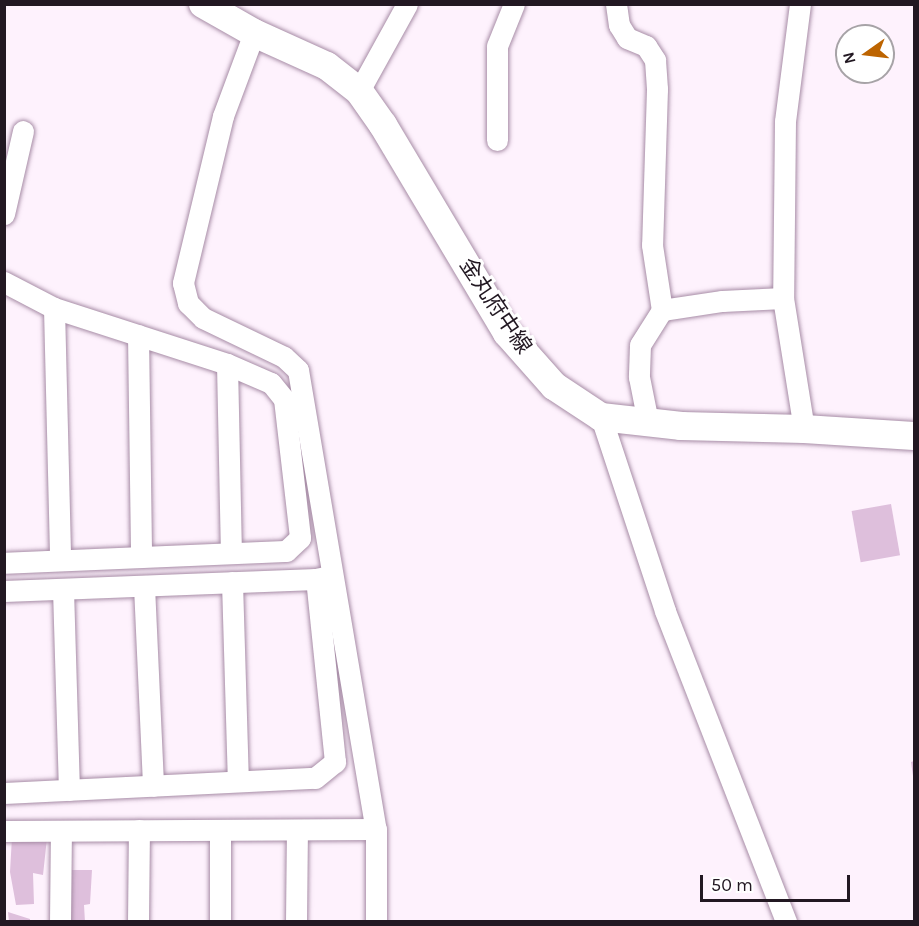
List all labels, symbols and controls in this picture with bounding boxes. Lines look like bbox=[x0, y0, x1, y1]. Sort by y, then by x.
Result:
north arrow bbox=[835, 24, 895, 84]
text: N bbox=[838, 50, 860, 66]
street label: 金丸府中線 bbox=[453, 253, 537, 359]
scale bar bbox=[703, 863, 853, 901]
text: 50 m bbox=[711, 874, 753, 896]

